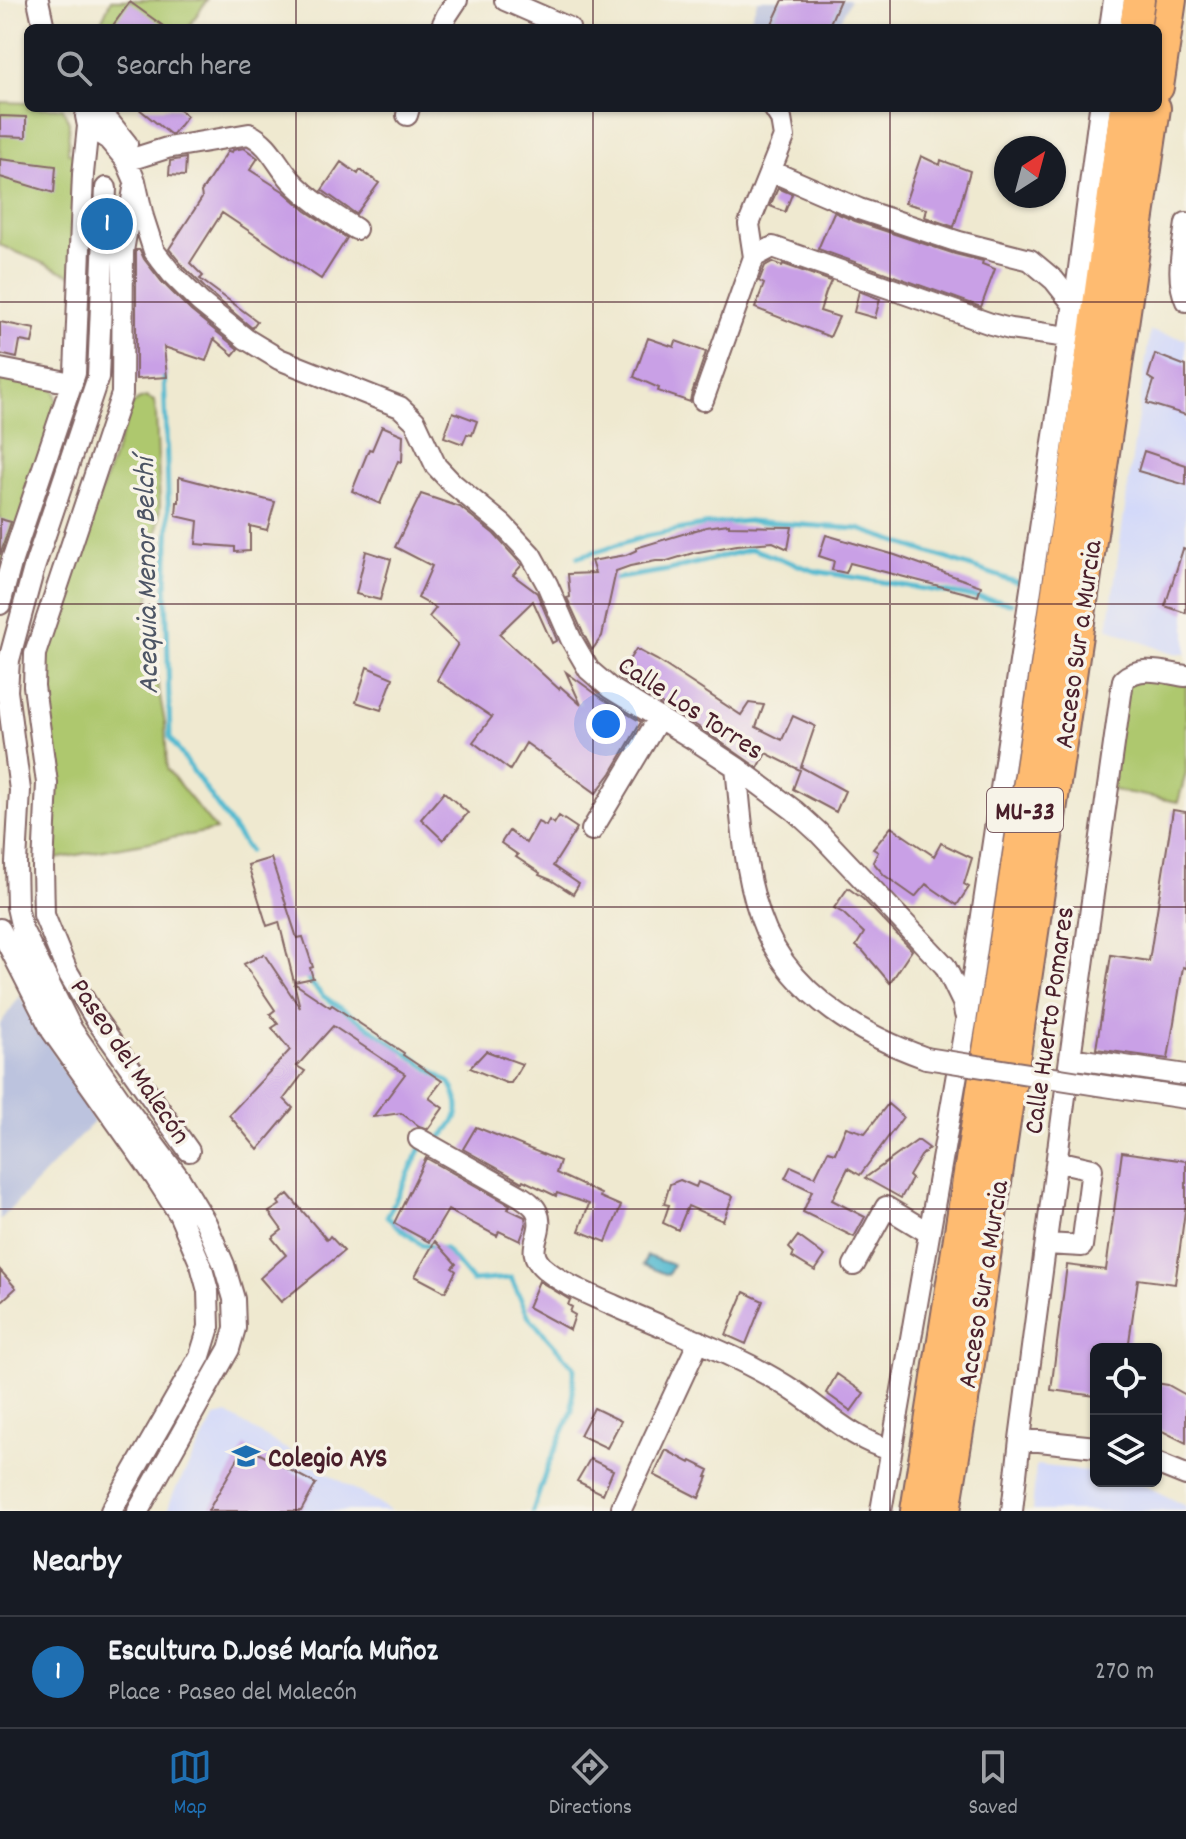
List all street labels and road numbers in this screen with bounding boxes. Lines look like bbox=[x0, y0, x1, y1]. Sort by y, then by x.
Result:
street label: Acceso Sur a Murcia bbox=[1047, 537, 1115, 751]
street label: Calle Los Torres bbox=[608, 648, 770, 772]
road number: MU-33 bbox=[987, 788, 1063, 832]
street label: Calle Huerto Pomares bbox=[1016, 904, 1088, 1137]
street label: Paseo del Malecón bbox=[57, 972, 198, 1154]
street label: Acceso Sur a Murcia bbox=[950, 1177, 1022, 1392]

